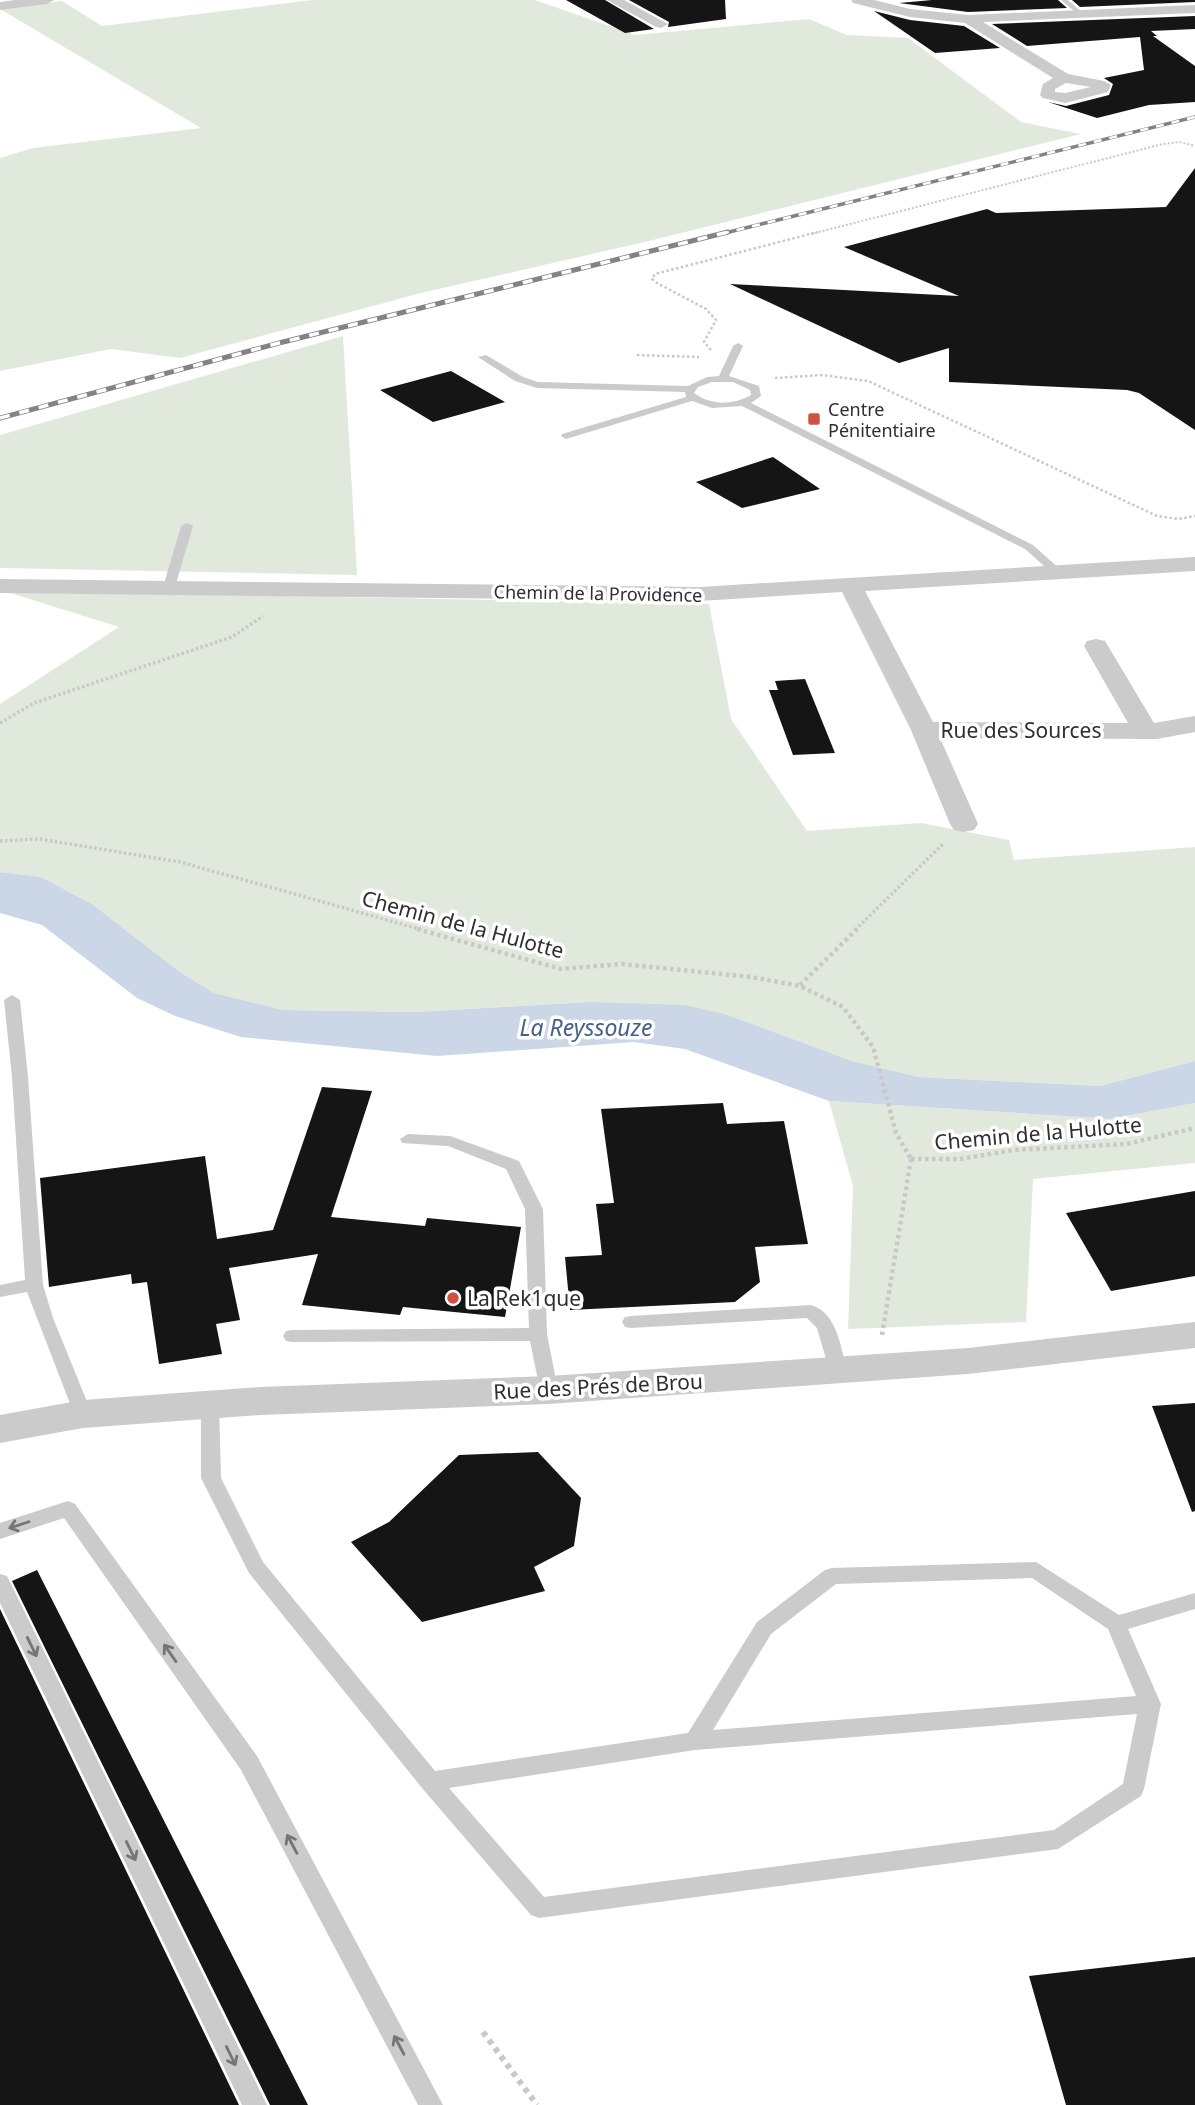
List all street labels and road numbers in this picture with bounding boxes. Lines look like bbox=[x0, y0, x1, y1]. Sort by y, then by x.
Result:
street label: Chemin de la Providence bbox=[493, 579, 703, 607]
street label: Rue des Sources bbox=[940, 716, 1102, 744]
street label: Chemin de la Hulotte bbox=[359, 884, 567, 964]
street label: Chemin de la Hulotte bbox=[933, 1110, 1143, 1156]
street label: Rue des Prés de Brou bbox=[493, 1367, 703, 1405]

